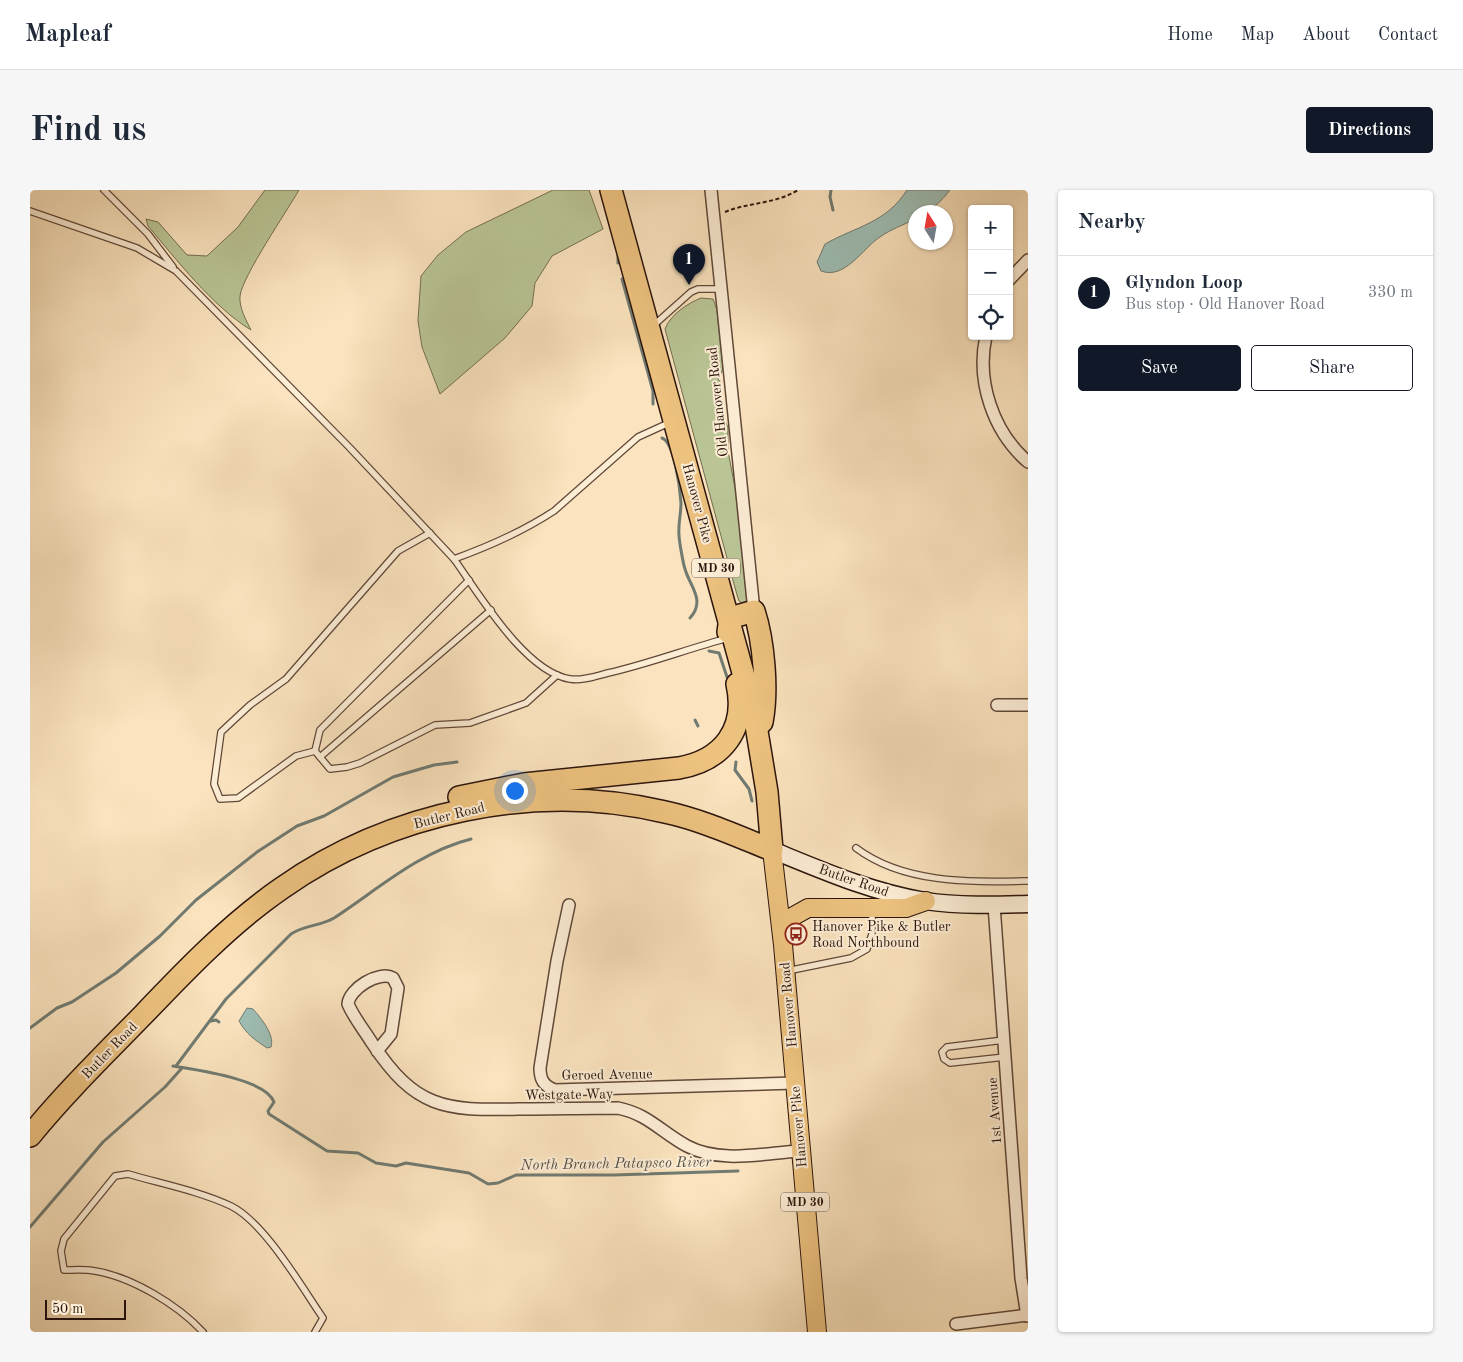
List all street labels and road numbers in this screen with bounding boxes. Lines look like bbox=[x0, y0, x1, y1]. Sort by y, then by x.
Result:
street label: Old Hanover Road bbox=[705, 346, 731, 458]
street label: Hanover Pike bbox=[680, 462, 714, 545]
road number: MD 30 bbox=[692, 558, 740, 578]
street label: Butler Road bbox=[412, 800, 486, 832]
street label: Butler Road bbox=[817, 862, 891, 899]
street label: Hanover Road bbox=[778, 962, 800, 1048]
street label: Butler Road bbox=[79, 1020, 140, 1082]
street label: Geroed Avenue bbox=[561, 1067, 653, 1083]
street label: 1st Avenue bbox=[986, 1077, 1004, 1145]
street label: Hanover Pike bbox=[788, 1086, 810, 1168]
street label: Westgate Way bbox=[525, 1087, 614, 1103]
road number: MD 30 bbox=[781, 1192, 829, 1212]

